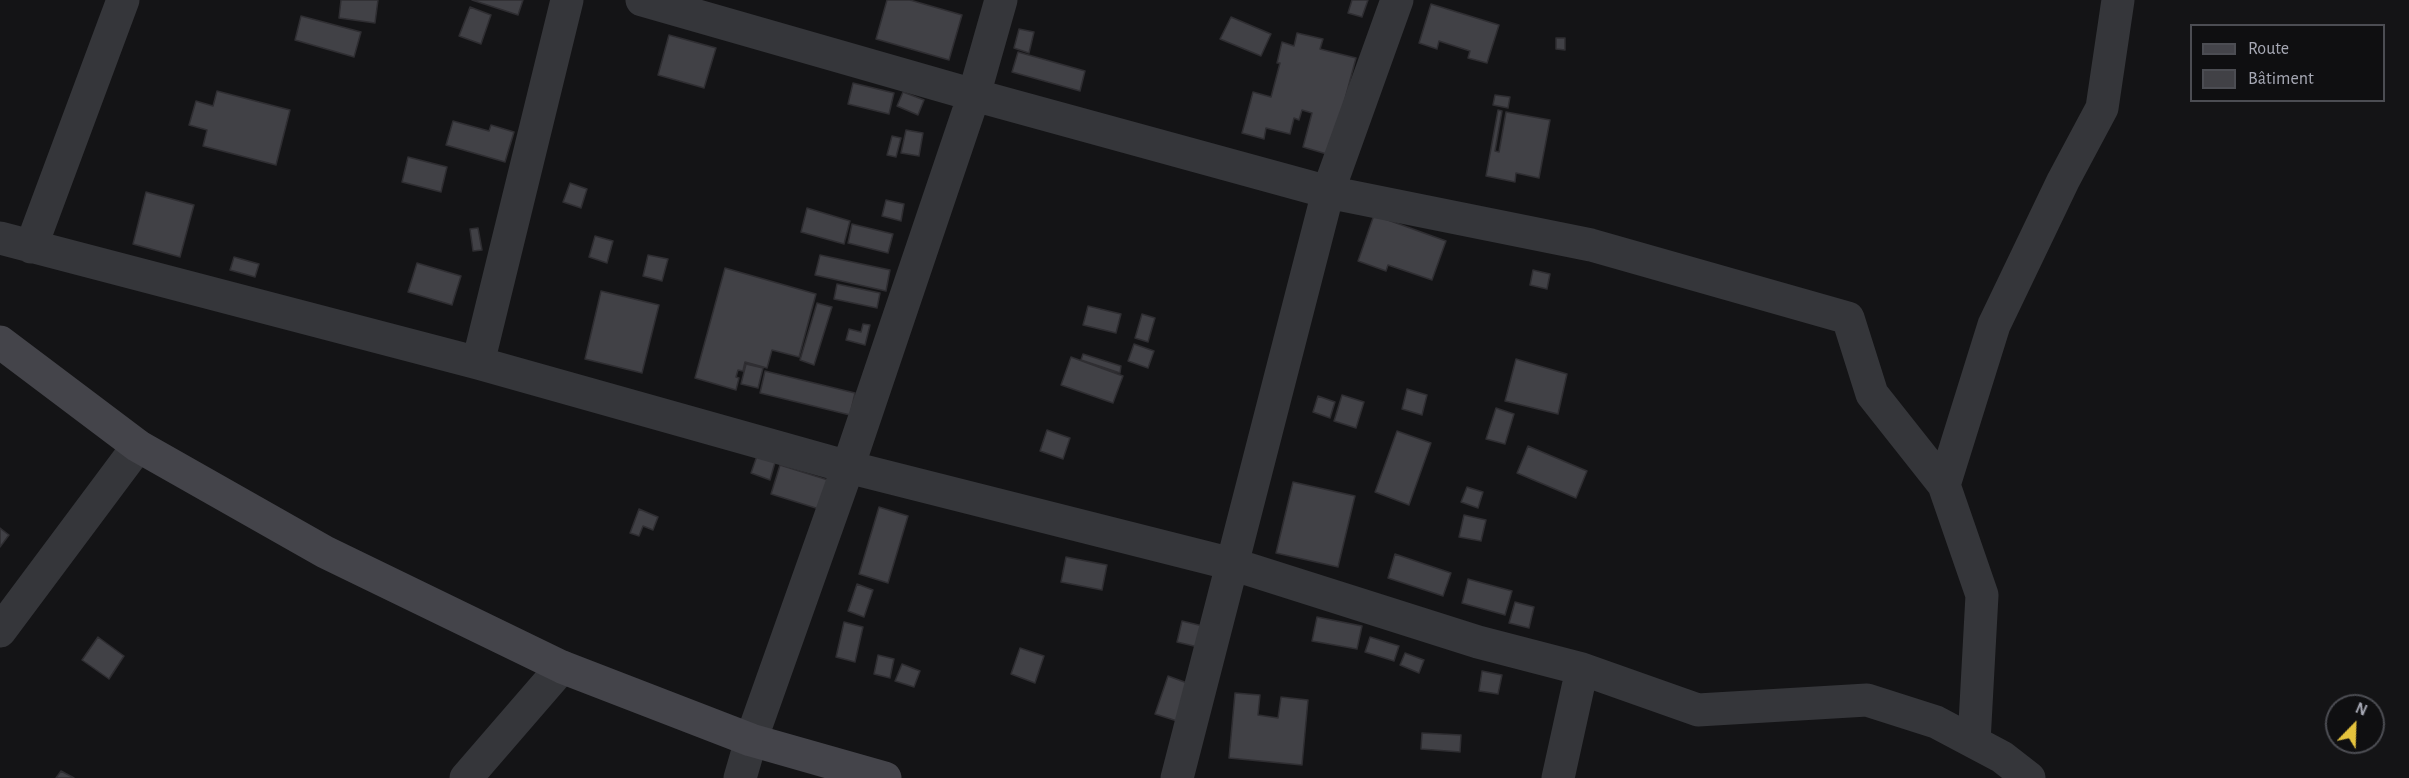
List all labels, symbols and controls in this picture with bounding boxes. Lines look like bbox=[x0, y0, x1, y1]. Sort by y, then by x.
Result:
legend bbox=[2190, 24, 2385, 102]
text: Route bbox=[2248, 40, 2289, 58]
text: Bâtiment bbox=[2248, 70, 2314, 88]
north arrow bbox=[2325, 694, 2385, 754]
text: N bbox=[2353, 700, 2369, 719]

